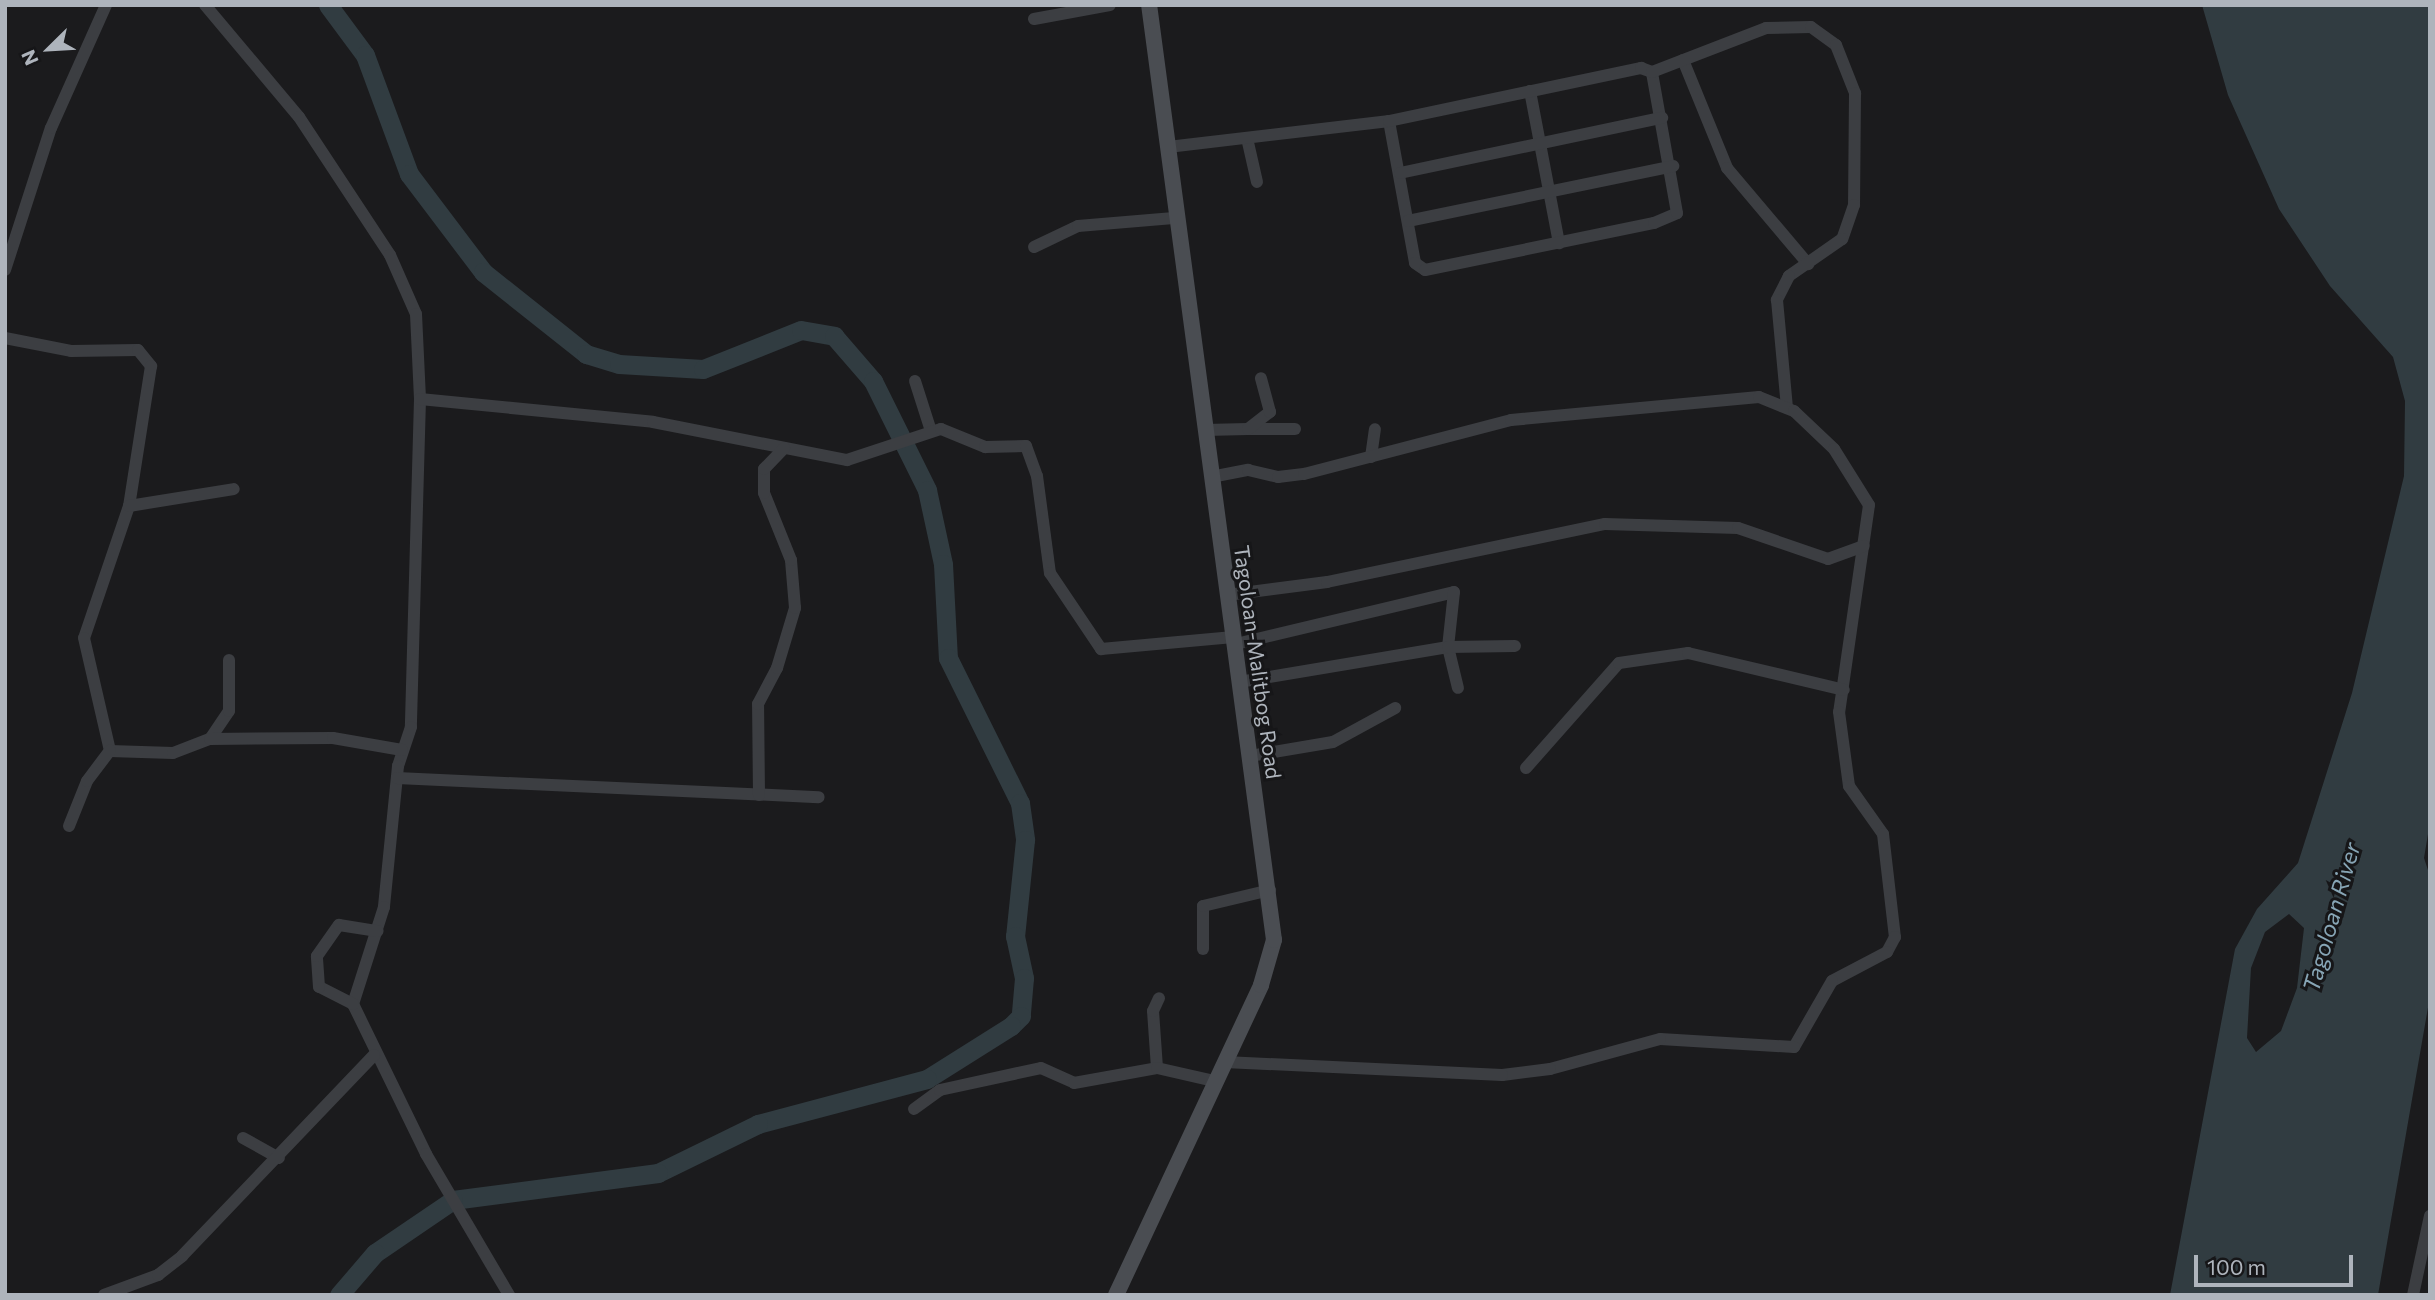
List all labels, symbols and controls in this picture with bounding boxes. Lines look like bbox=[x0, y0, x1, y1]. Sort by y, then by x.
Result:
north arrow bbox=[14, 14, 84, 84]
text: N bbox=[16, 47, 43, 69]
street label: Tagoloan-Malitbog Road bbox=[1229, 544, 1287, 780]
water label: Tagoloan River bbox=[2296, 839, 2366, 995]
scale bar bbox=[2197, 1240, 2356, 1284]
text: 100 m bbox=[2207, 1254, 2266, 1279]

